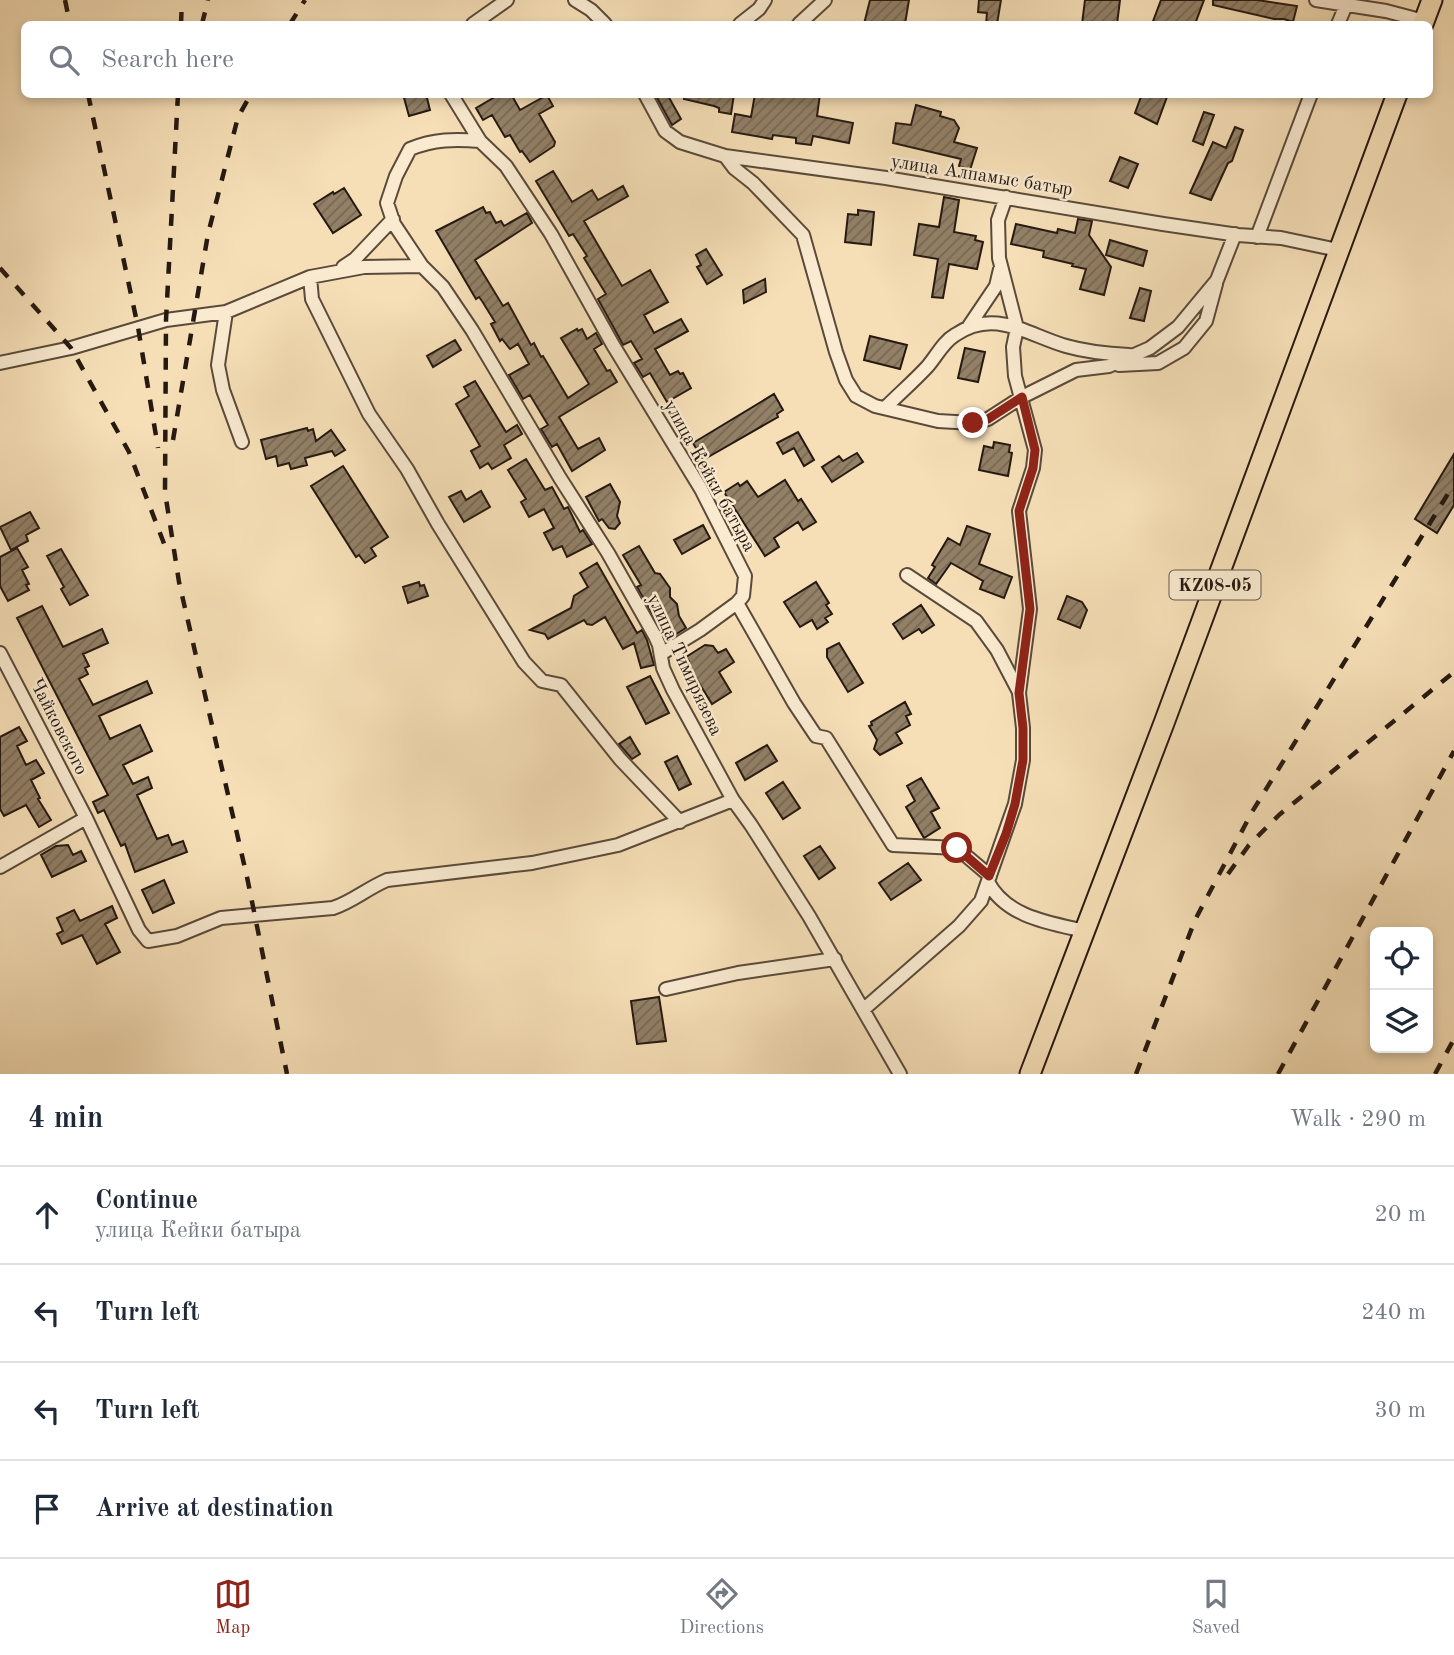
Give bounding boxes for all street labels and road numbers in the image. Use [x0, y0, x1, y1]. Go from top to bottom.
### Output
street label: улица Алпамыс батыр [889, 153, 1074, 200]
street label: улица Кейки батыра [659, 397, 759, 556]
road number: KZ08-05 [1170, 570, 1260, 600]
street label: улица Тимирязева [643, 591, 725, 739]
street label: Чайковского [25, 676, 90, 778]

